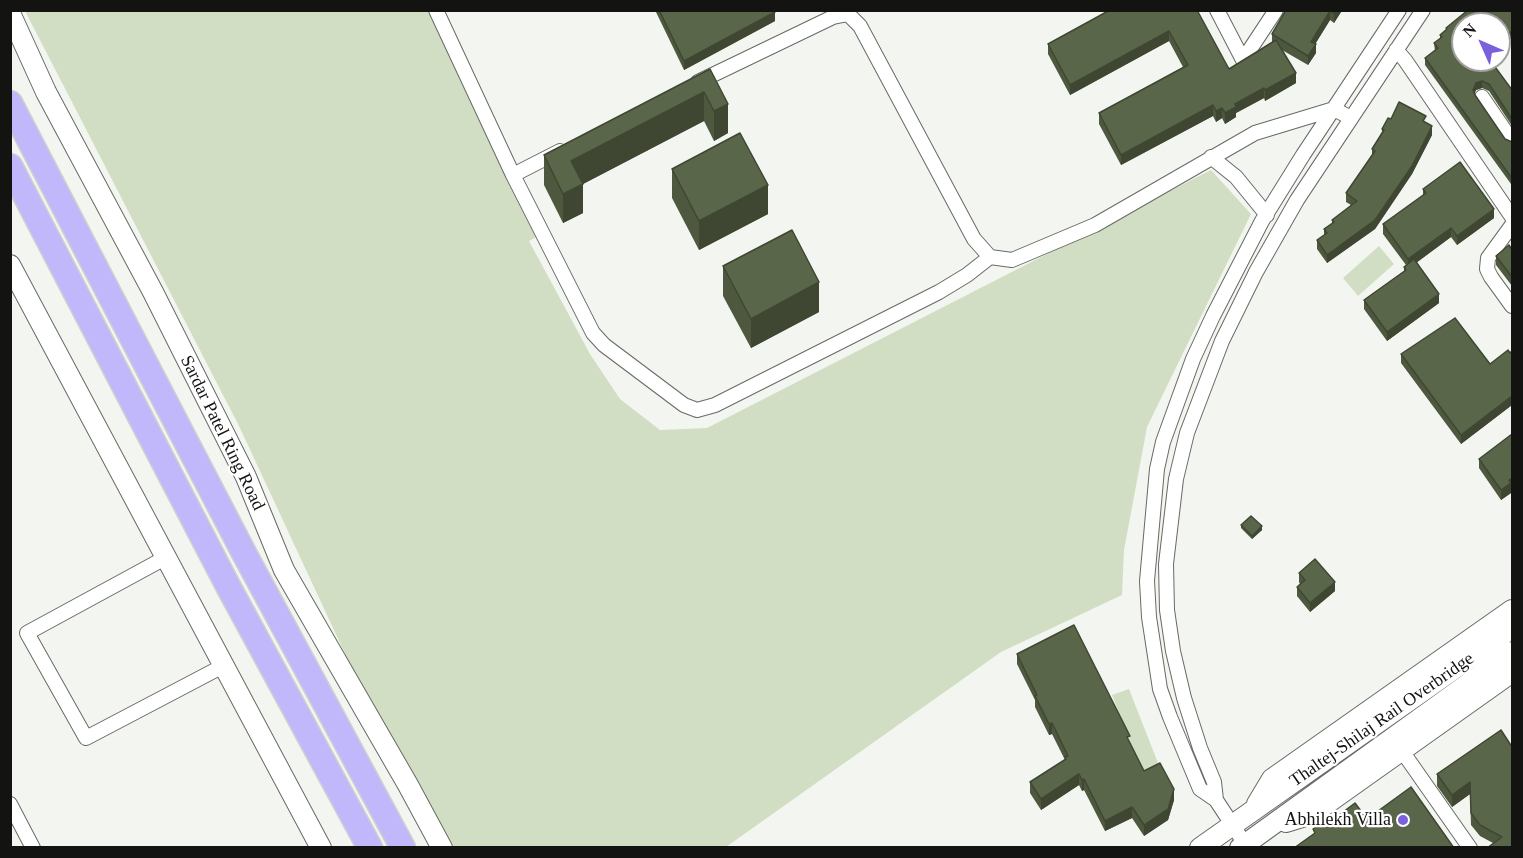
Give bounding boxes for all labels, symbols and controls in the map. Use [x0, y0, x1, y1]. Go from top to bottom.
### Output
north arrow [1451, 12, 1511, 72]
text: N [1459, 20, 1479, 40]
street label: Sardar Patel Ring Road [175, 352, 269, 514]
street label: Thaltej-Shilaj Rail Overbridge [1286, 648, 1478, 792]
place label: Abhilekh Villa [1285, 809, 1391, 831]
marker: Abhilekh Villa [1396, 813, 1410, 827]

